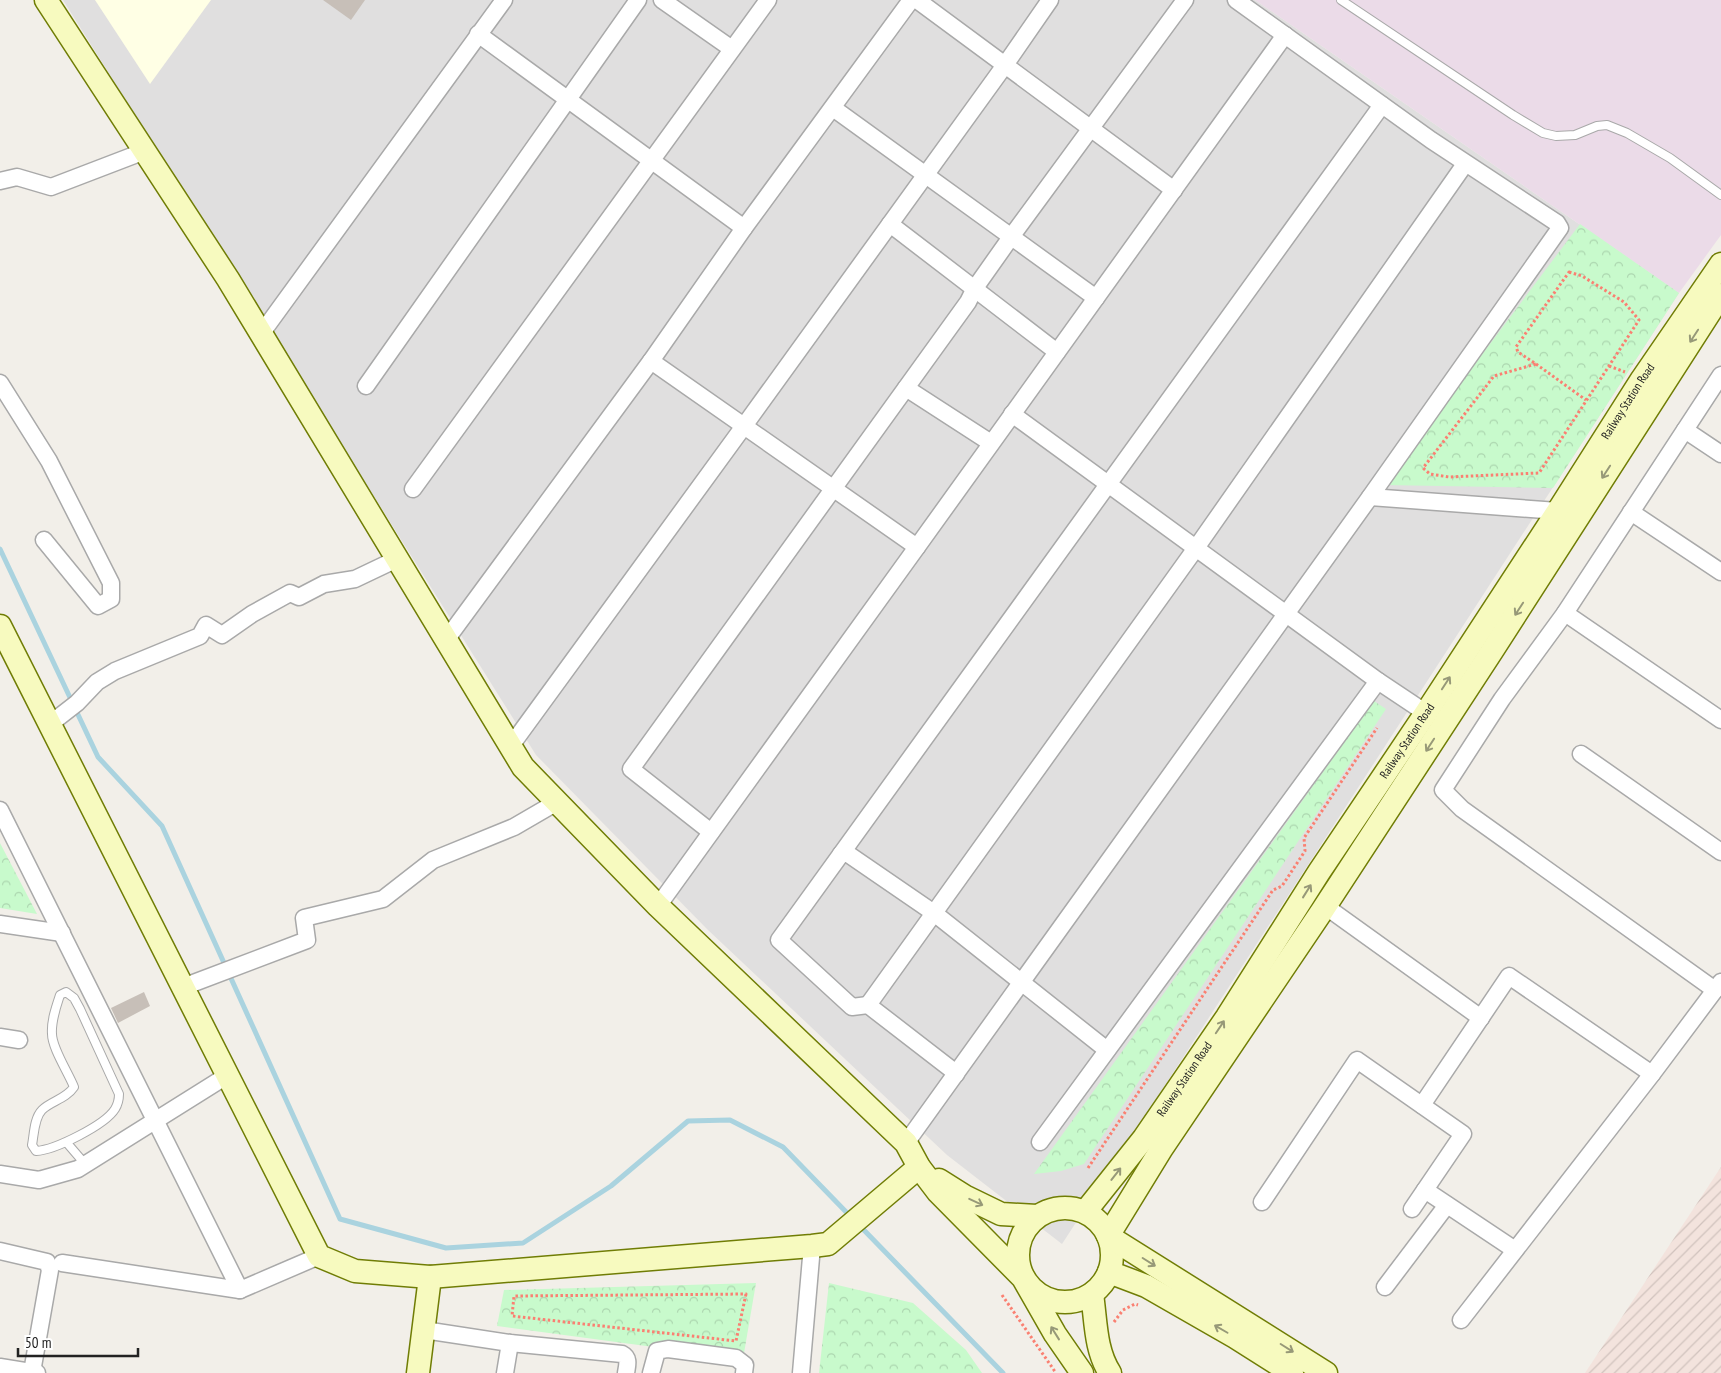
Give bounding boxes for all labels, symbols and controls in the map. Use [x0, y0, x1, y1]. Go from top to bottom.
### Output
one-way arrow [1689, 328, 1699, 342]
street label: Railway Station Road [1598, 360, 1657, 442]
one-way arrow [1601, 465, 1611, 479]
one-way arrow [1514, 602, 1524, 616]
one-way arrow [1441, 676, 1451, 690]
street label: Railway Station Road [1376, 700, 1437, 781]
one-way arrow [1425, 738, 1435, 752]
one-way arrow [1302, 884, 1312, 898]
one-way arrow [1215, 1021, 1225, 1035]
street label: Railway Station Road [1153, 1039, 1215, 1119]
one-way arrow [1110, 1168, 1121, 1181]
one-way arrow [968, 1198, 983, 1207]
one-way arrow [1142, 1257, 1156, 1267]
one-way arrow [1213, 1324, 1228, 1334]
scale bar [18, 1326, 138, 1358]
one-way arrow [1049, 1326, 1059, 1340]
text: 50 m [25, 1333, 51, 1352]
one-way arrow [1280, 1343, 1294, 1354]

